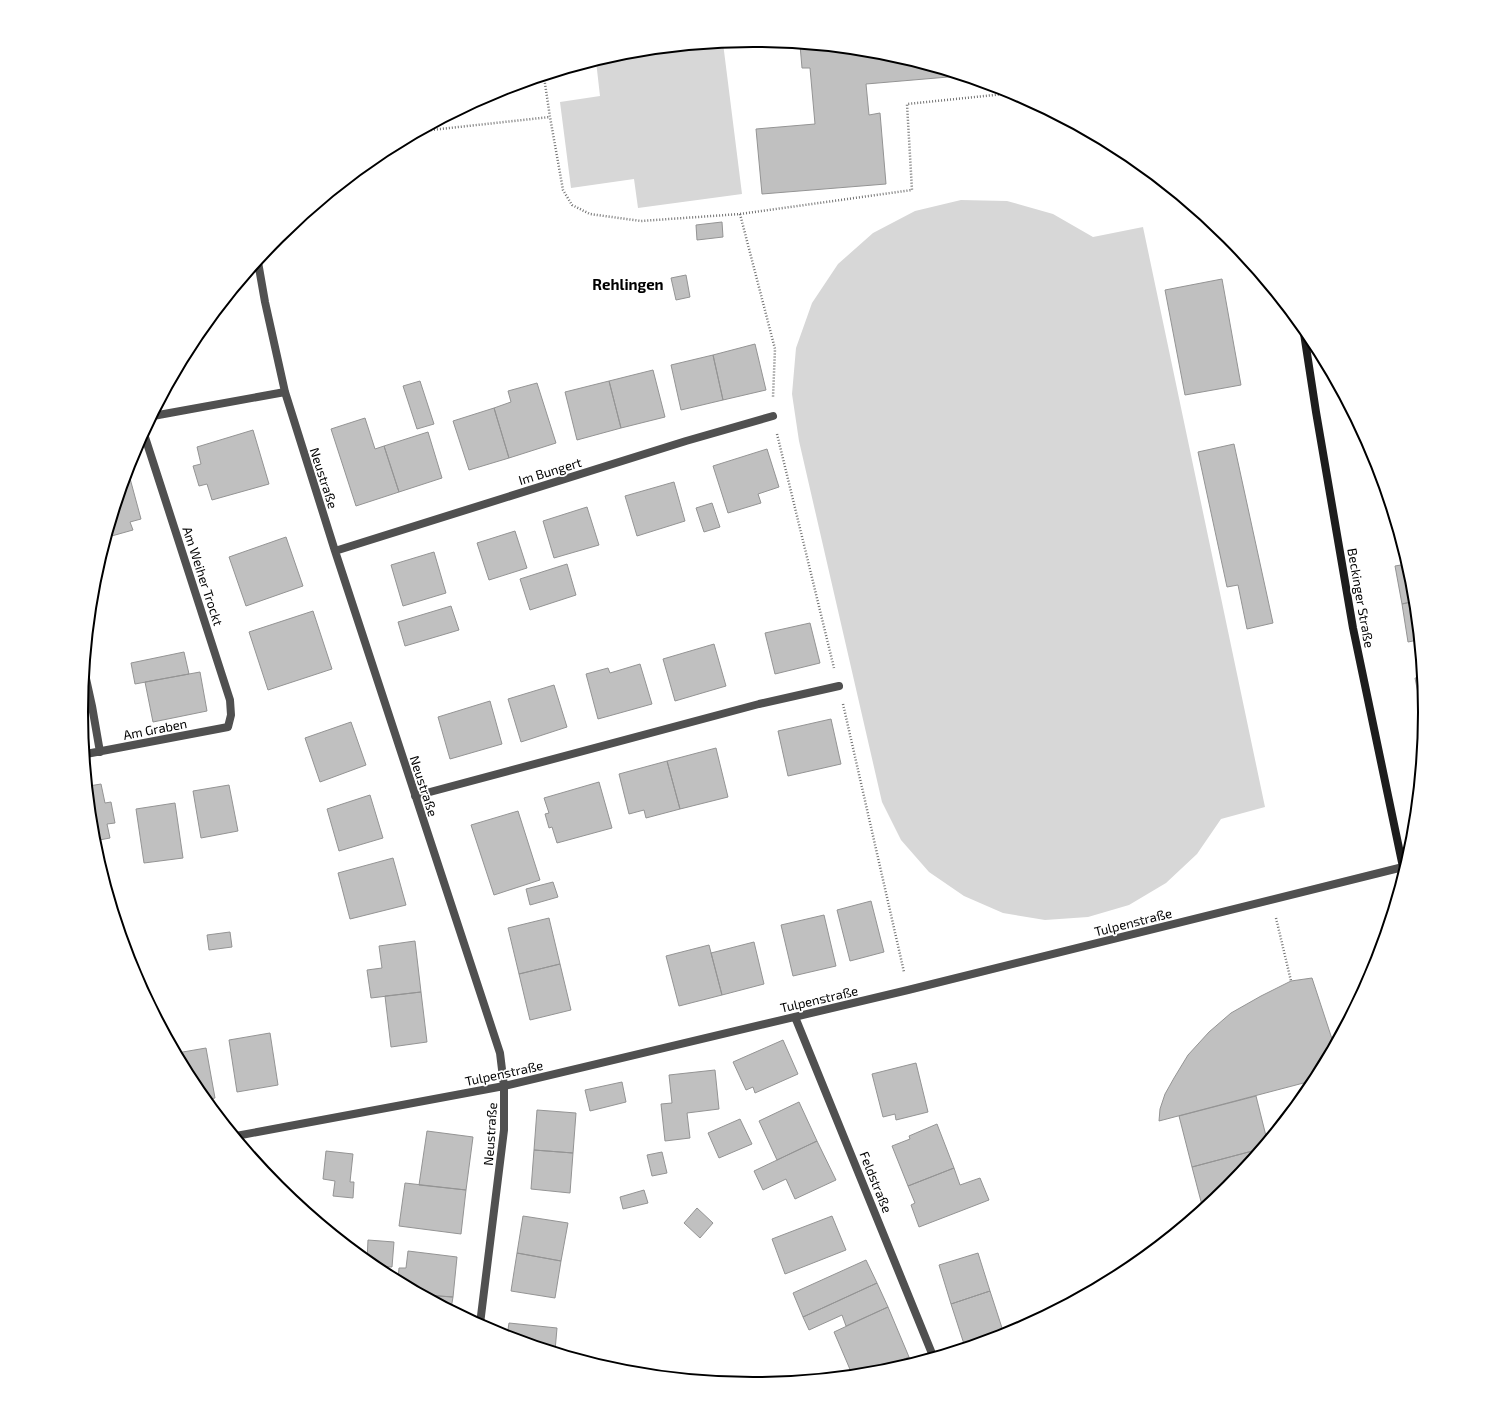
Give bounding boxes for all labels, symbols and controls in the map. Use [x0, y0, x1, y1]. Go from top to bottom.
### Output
district label: Rehlingen [592, 275, 664, 293]
street label: Neustraße [307, 445, 341, 511]
street label: Im Bungert [517, 454, 583, 488]
street label: Am Weiher Trockt [179, 524, 227, 628]
street label: Beckinger Straße [1344, 547, 1378, 649]
street label: Am Graben [122, 715, 188, 743]
street label: Neustraße [407, 753, 441, 819]
street label: Tulpenstraße [1093, 905, 1173, 939]
street label: Tulpenstraße [779, 982, 860, 1016]
street label: Tulpenstraße [464, 1057, 545, 1089]
street label: Neustraße [480, 1102, 500, 1166]
street label: Feldstraße [856, 1149, 896, 1215]

